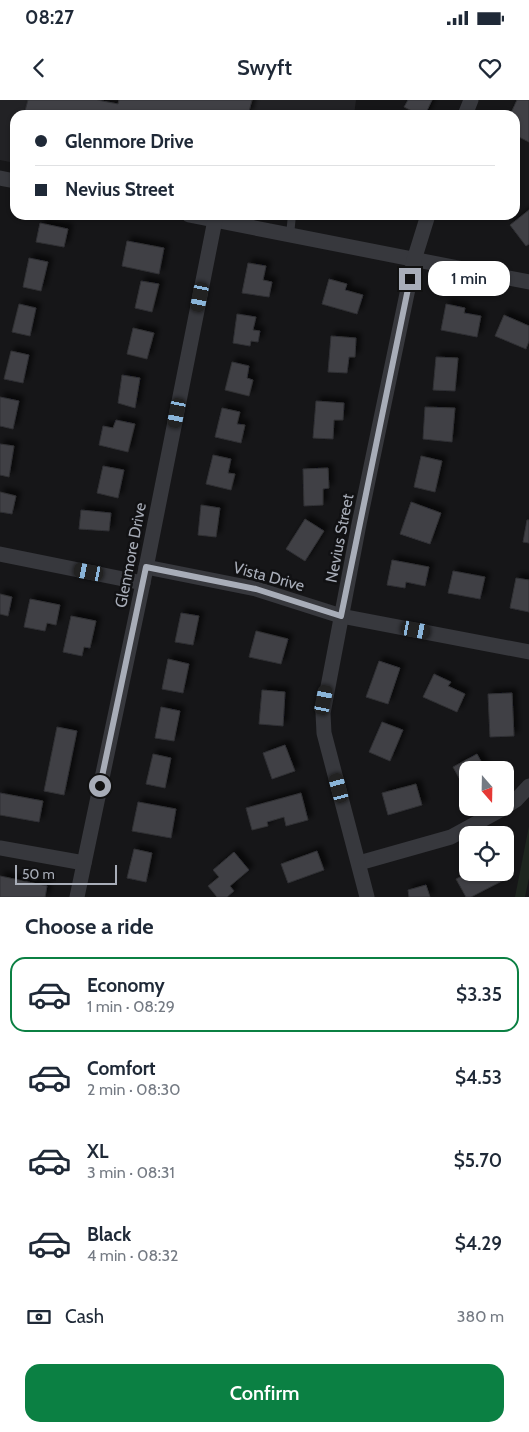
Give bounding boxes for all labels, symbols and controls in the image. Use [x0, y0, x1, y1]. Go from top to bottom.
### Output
text: 08:27 [25, 6, 74, 29]
icon: back [25, 54, 53, 82]
text: Swyft [237, 54, 292, 81]
icon: heart [476, 54, 504, 82]
text: Glenmore Drive [65, 130, 194, 153]
text: Nevius Street [65, 178, 174, 201]
callout: 1 min [428, 262, 510, 296]
route end [399, 268, 421, 290]
text: 1 min [451, 269, 487, 288]
car [189, 281, 210, 313]
car [166, 397, 187, 429]
street label: Nevius Street [322, 491, 358, 584]
street label: Glenmore Drive [111, 501, 150, 609]
street label: Vista Drive [231, 558, 307, 595]
car [72, 562, 105, 582]
car [399, 620, 432, 640]
car [313, 684, 334, 716]
north arrow [459, 761, 514, 816]
map controls [459, 761, 514, 881]
car [327, 772, 350, 804]
route start [89, 775, 111, 797]
button: locate [459, 826, 514, 881]
scale bar [15, 862, 118, 885]
text: 50 m [22, 865, 55, 883]
text: Choose a ride [25, 913, 154, 940]
icon: car [27, 972, 72, 1017]
text: Economy [87, 974, 165, 997]
text: $3.35 [456, 983, 502, 1006]
text: 1 min · 08:29 [87, 997, 175, 1016]
icon: car [27, 1055, 72, 1100]
text: Comfort [87, 1057, 156, 1080]
text: $4.53 [455, 1066, 502, 1089]
text: 2 min · 08:30 [87, 1080, 180, 1099]
icon: car [27, 1138, 72, 1183]
text: XL [87, 1140, 108, 1163]
text: $5.70 [454, 1149, 502, 1172]
text: 3 min · 08:31 [87, 1163, 175, 1182]
icon: car [27, 1221, 72, 1266]
text: Black [87, 1223, 131, 1246]
text: $4.29 [455, 1232, 502, 1255]
text: 4 min · 08:32 [87, 1246, 178, 1265]
icon: cash [25, 1303, 53, 1331]
text: Cash [65, 1305, 104, 1328]
text: 380 m [457, 1307, 504, 1326]
button: Confirm [25, 1364, 504, 1422]

